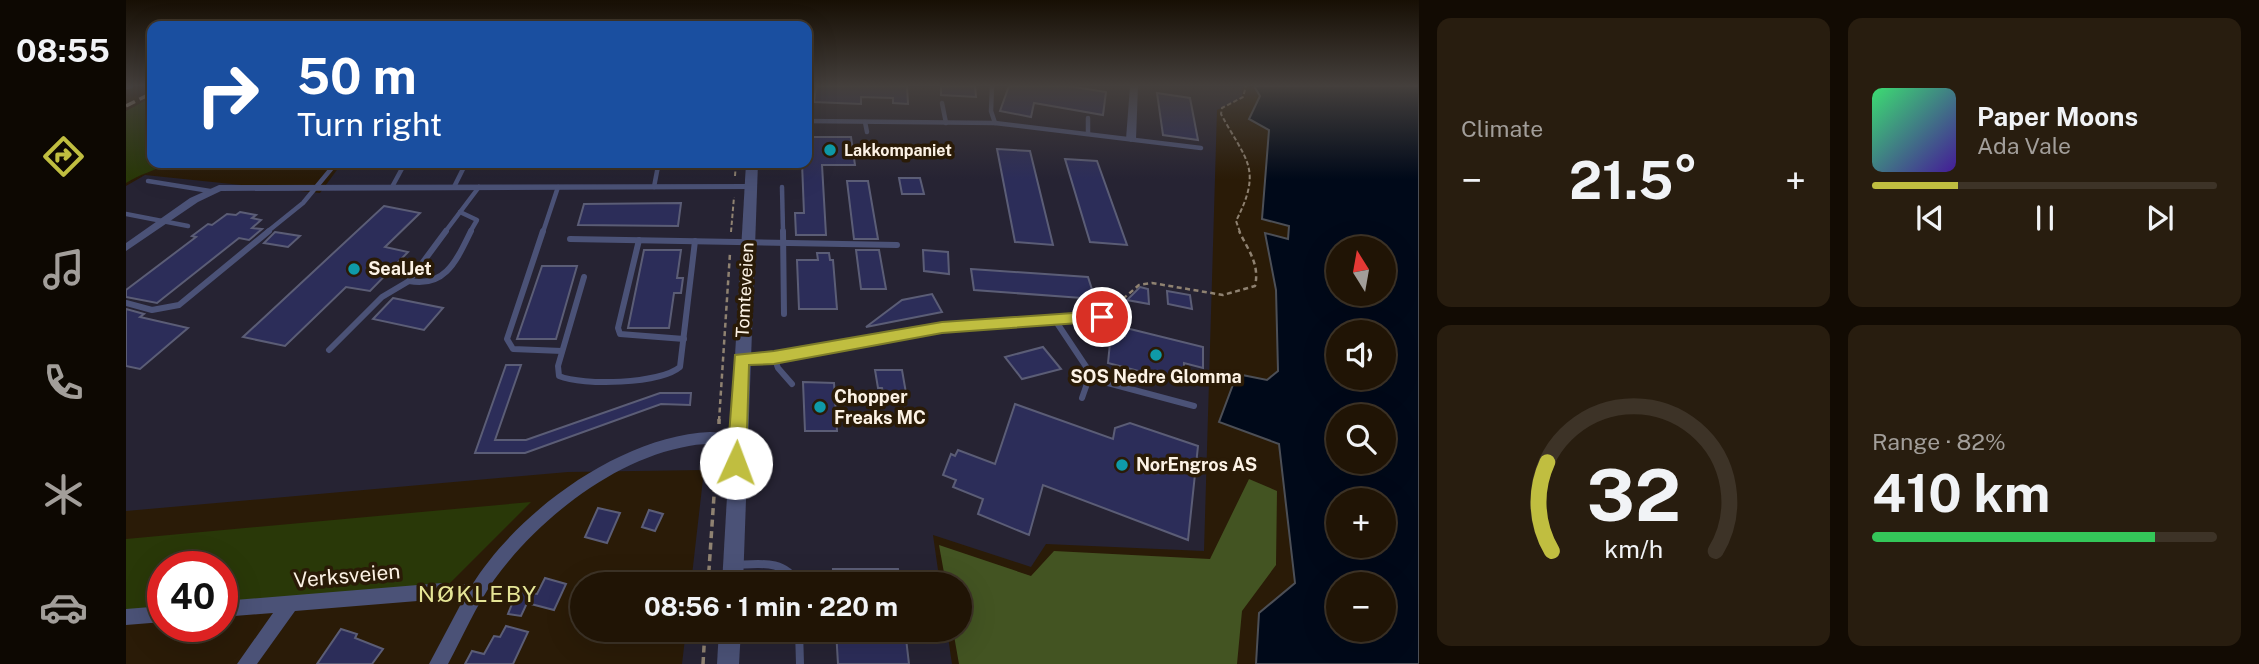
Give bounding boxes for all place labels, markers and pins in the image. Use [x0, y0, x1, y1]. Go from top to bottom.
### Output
place label: Lakkompaniet [844, 141, 952, 160]
marker: Lakkompaniet [822, 142, 838, 158]
place label: SealJet [368, 258, 432, 279]
marker: SealJet [346, 261, 362, 277]
pin [1072, 287, 1132, 347]
marker: SOS Nedre Glomma [1148, 347, 1164, 363]
place label: SOS Nedre Glomma [1070, 366, 1242, 387]
place label: Chopper Freaks MC [834, 386, 926, 428]
marker: Chopper Freaks MC [812, 399, 828, 415]
place label: NorEngros AS [1136, 454, 1257, 475]
marker: NorEngros AS [1114, 457, 1130, 473]

